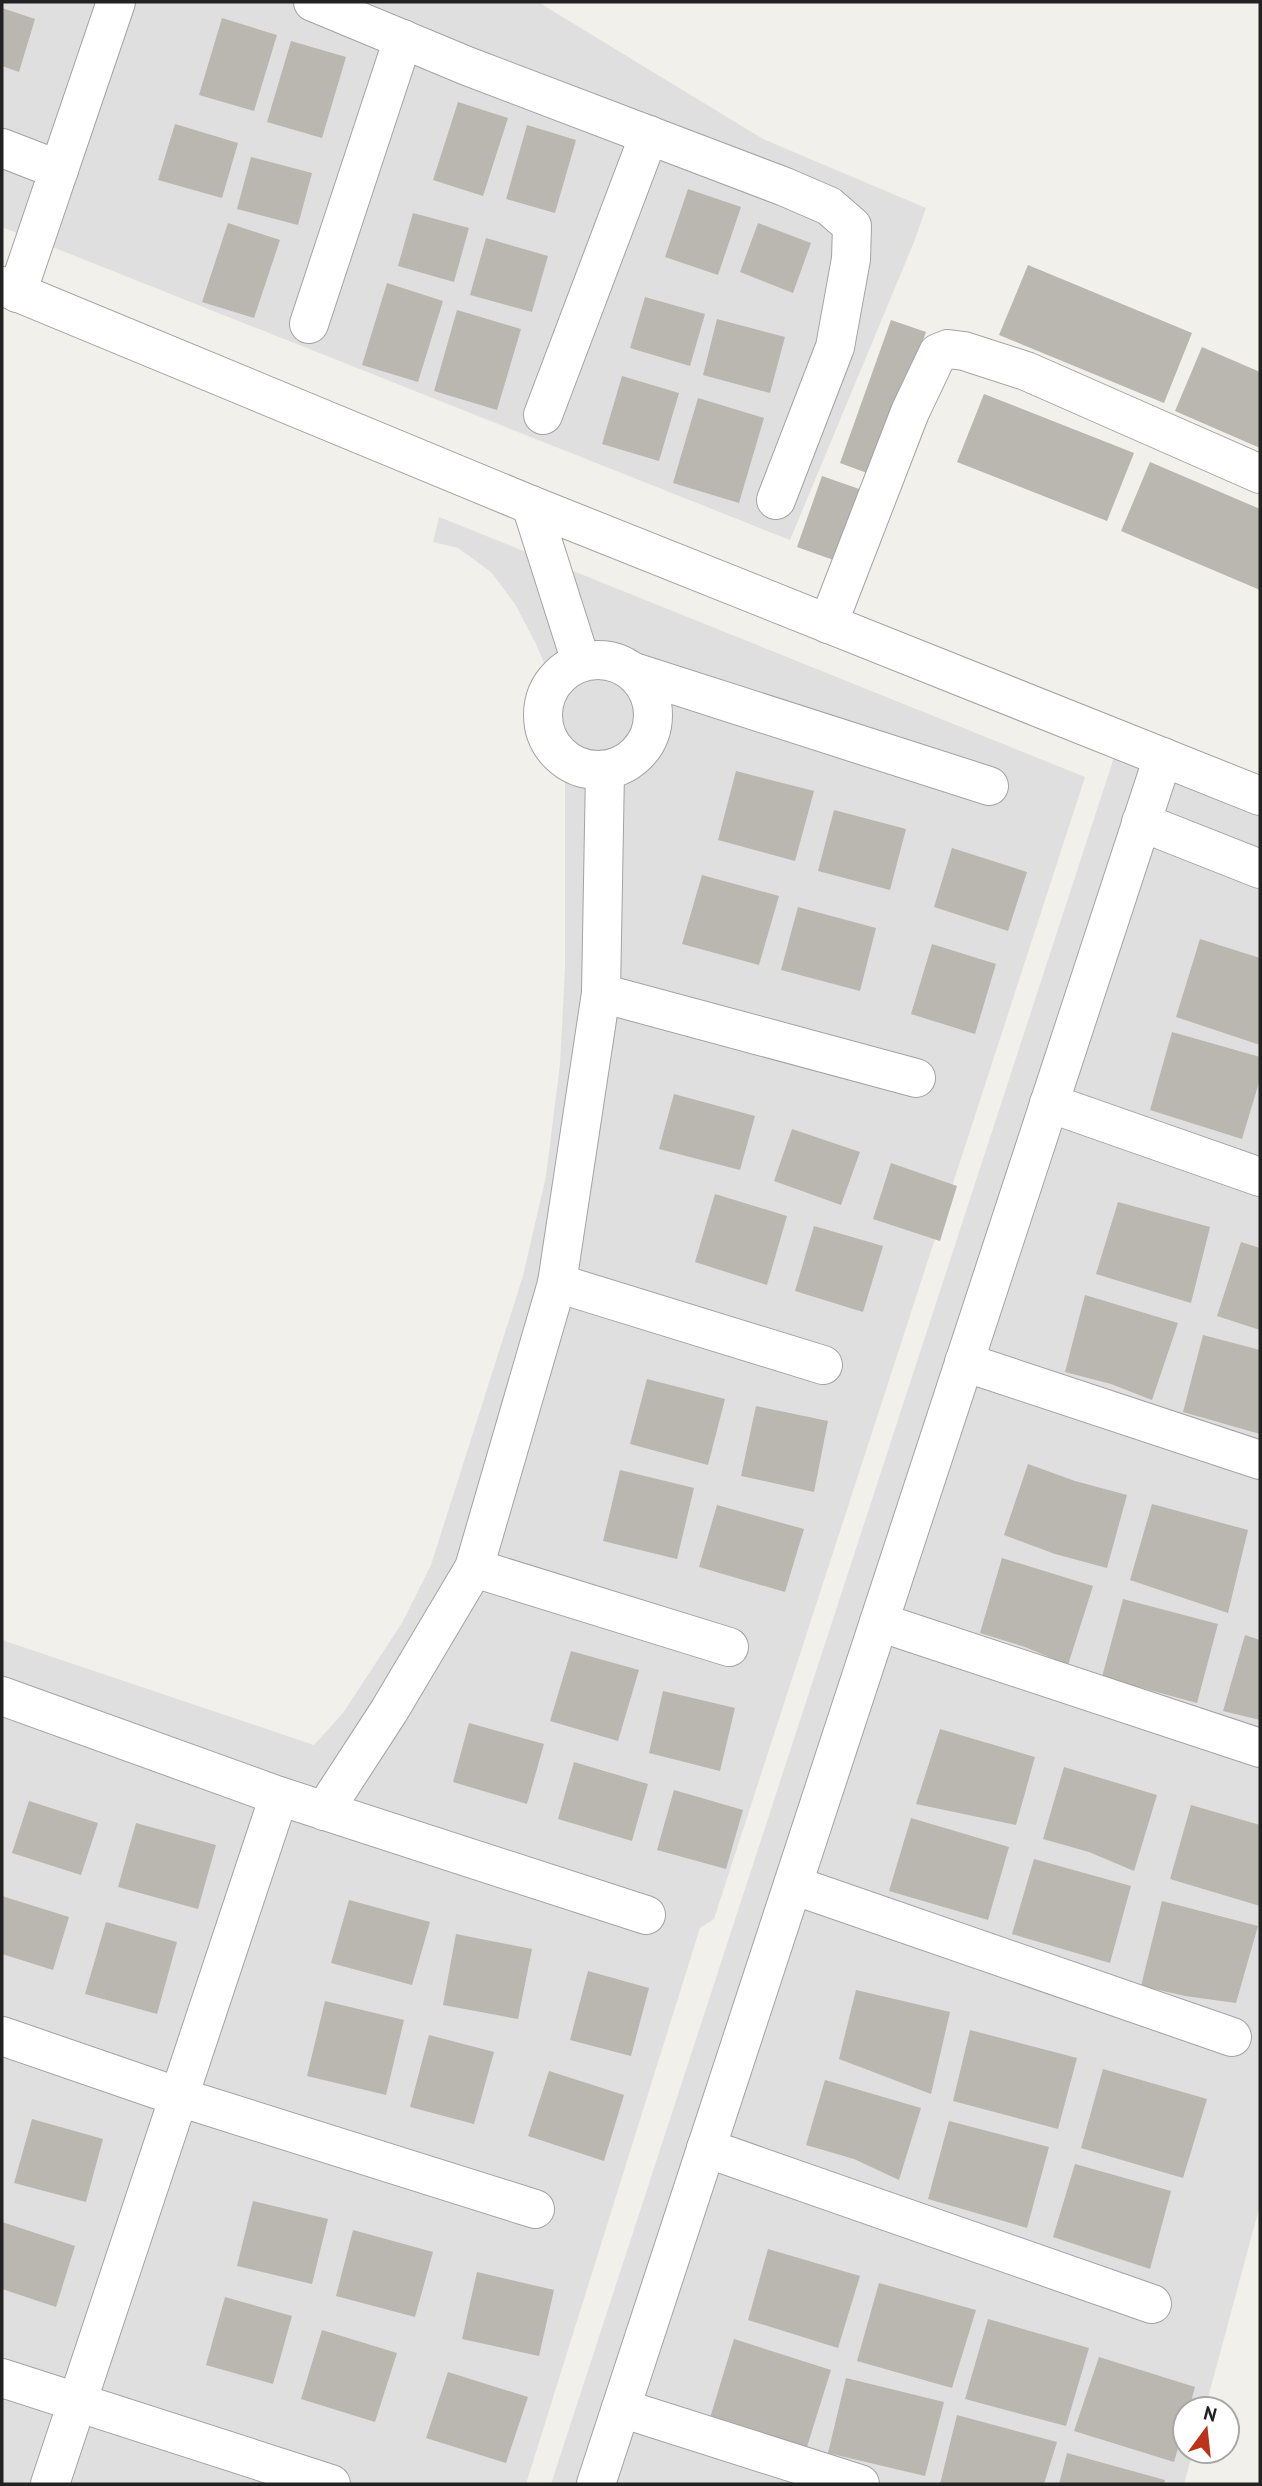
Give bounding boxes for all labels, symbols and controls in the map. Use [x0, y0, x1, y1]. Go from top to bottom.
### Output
north arrow [1171, 2395, 1241, 2465]
text: N [1201, 2400, 1220, 2427]

